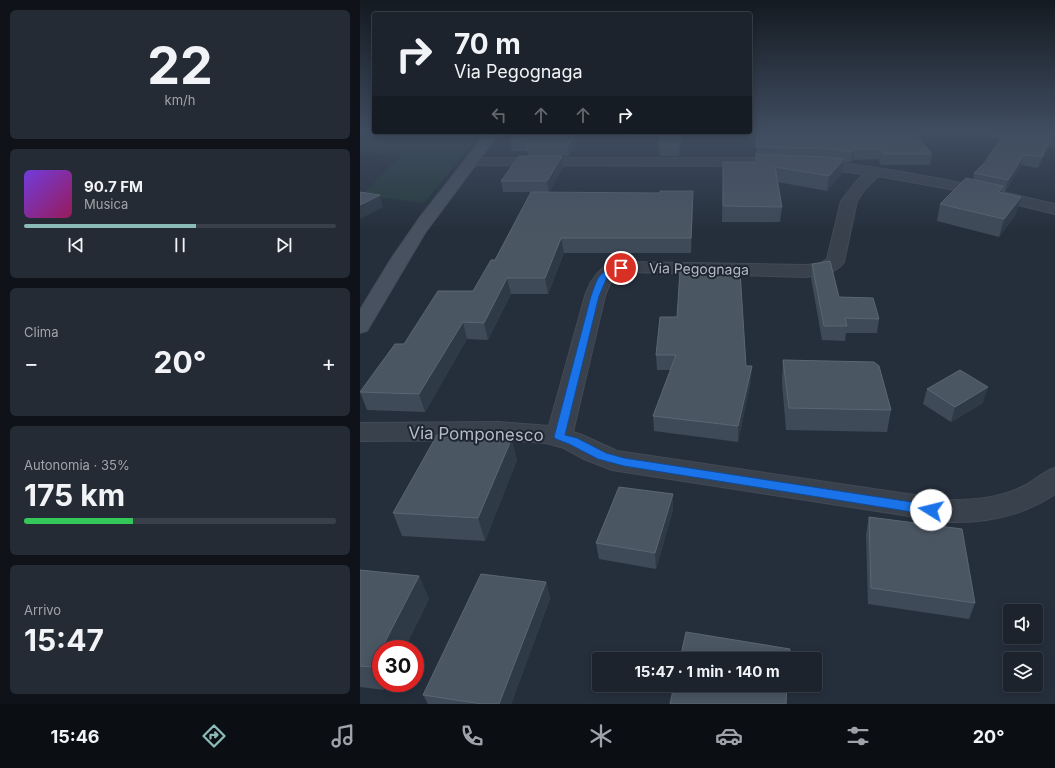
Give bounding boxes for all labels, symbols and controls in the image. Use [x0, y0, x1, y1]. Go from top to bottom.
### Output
text: 70 m [454, 27, 521, 61]
icon: right [388, 28, 440, 80]
text: 22 [147, 34, 213, 97]
text: Via Pegognaga [454, 61, 583, 82]
text: km/h [165, 92, 195, 108]
icon: left [488, 104, 510, 126]
icon: ahead [530, 104, 552, 126]
icon: ahead [572, 104, 594, 126]
icon: right [614, 104, 636, 126]
text: 90.7 FM [84, 177, 143, 196]
text: Musica [84, 196, 128, 212]
icon: previous [65, 234, 87, 256]
icon: pause [169, 234, 191, 256]
icon: next [273, 234, 295, 256]
pin [604, 251, 638, 285]
icon: arrive [610, 257, 632, 279]
street label: Via Pegognaga [649, 259, 749, 278]
text: Clima [24, 324, 58, 340]
text: 20° [154, 344, 206, 380]
text: − [24, 350, 39, 376]
text: + [321, 350, 336, 376]
street label: Via Pomponesco [408, 423, 544, 445]
text: Autonomia · 35% [24, 457, 130, 473]
text: 175 km [24, 477, 125, 513]
position arrow [910, 489, 952, 531]
text: Arrivo [24, 602, 61, 618]
map controls [1003, 604, 1043, 692]
button: sound [1003, 604, 1043, 644]
text: 15:47 [24, 622, 104, 658]
speed limit sign: 30 [372, 640, 424, 692]
button: layers [1003, 652, 1043, 692]
text: 15:47 · 1 min · 140 m [634, 662, 780, 681]
icon: directions [200, 722, 228, 750]
icon: music [329, 722, 357, 750]
icon: phone [458, 722, 486, 750]
icon: climate [587, 722, 615, 750]
icon: car [715, 722, 743, 750]
icon: filters [844, 722, 872, 750]
text: 15:46 [50, 726, 100, 747]
text: 20° [973, 726, 1005, 747]

